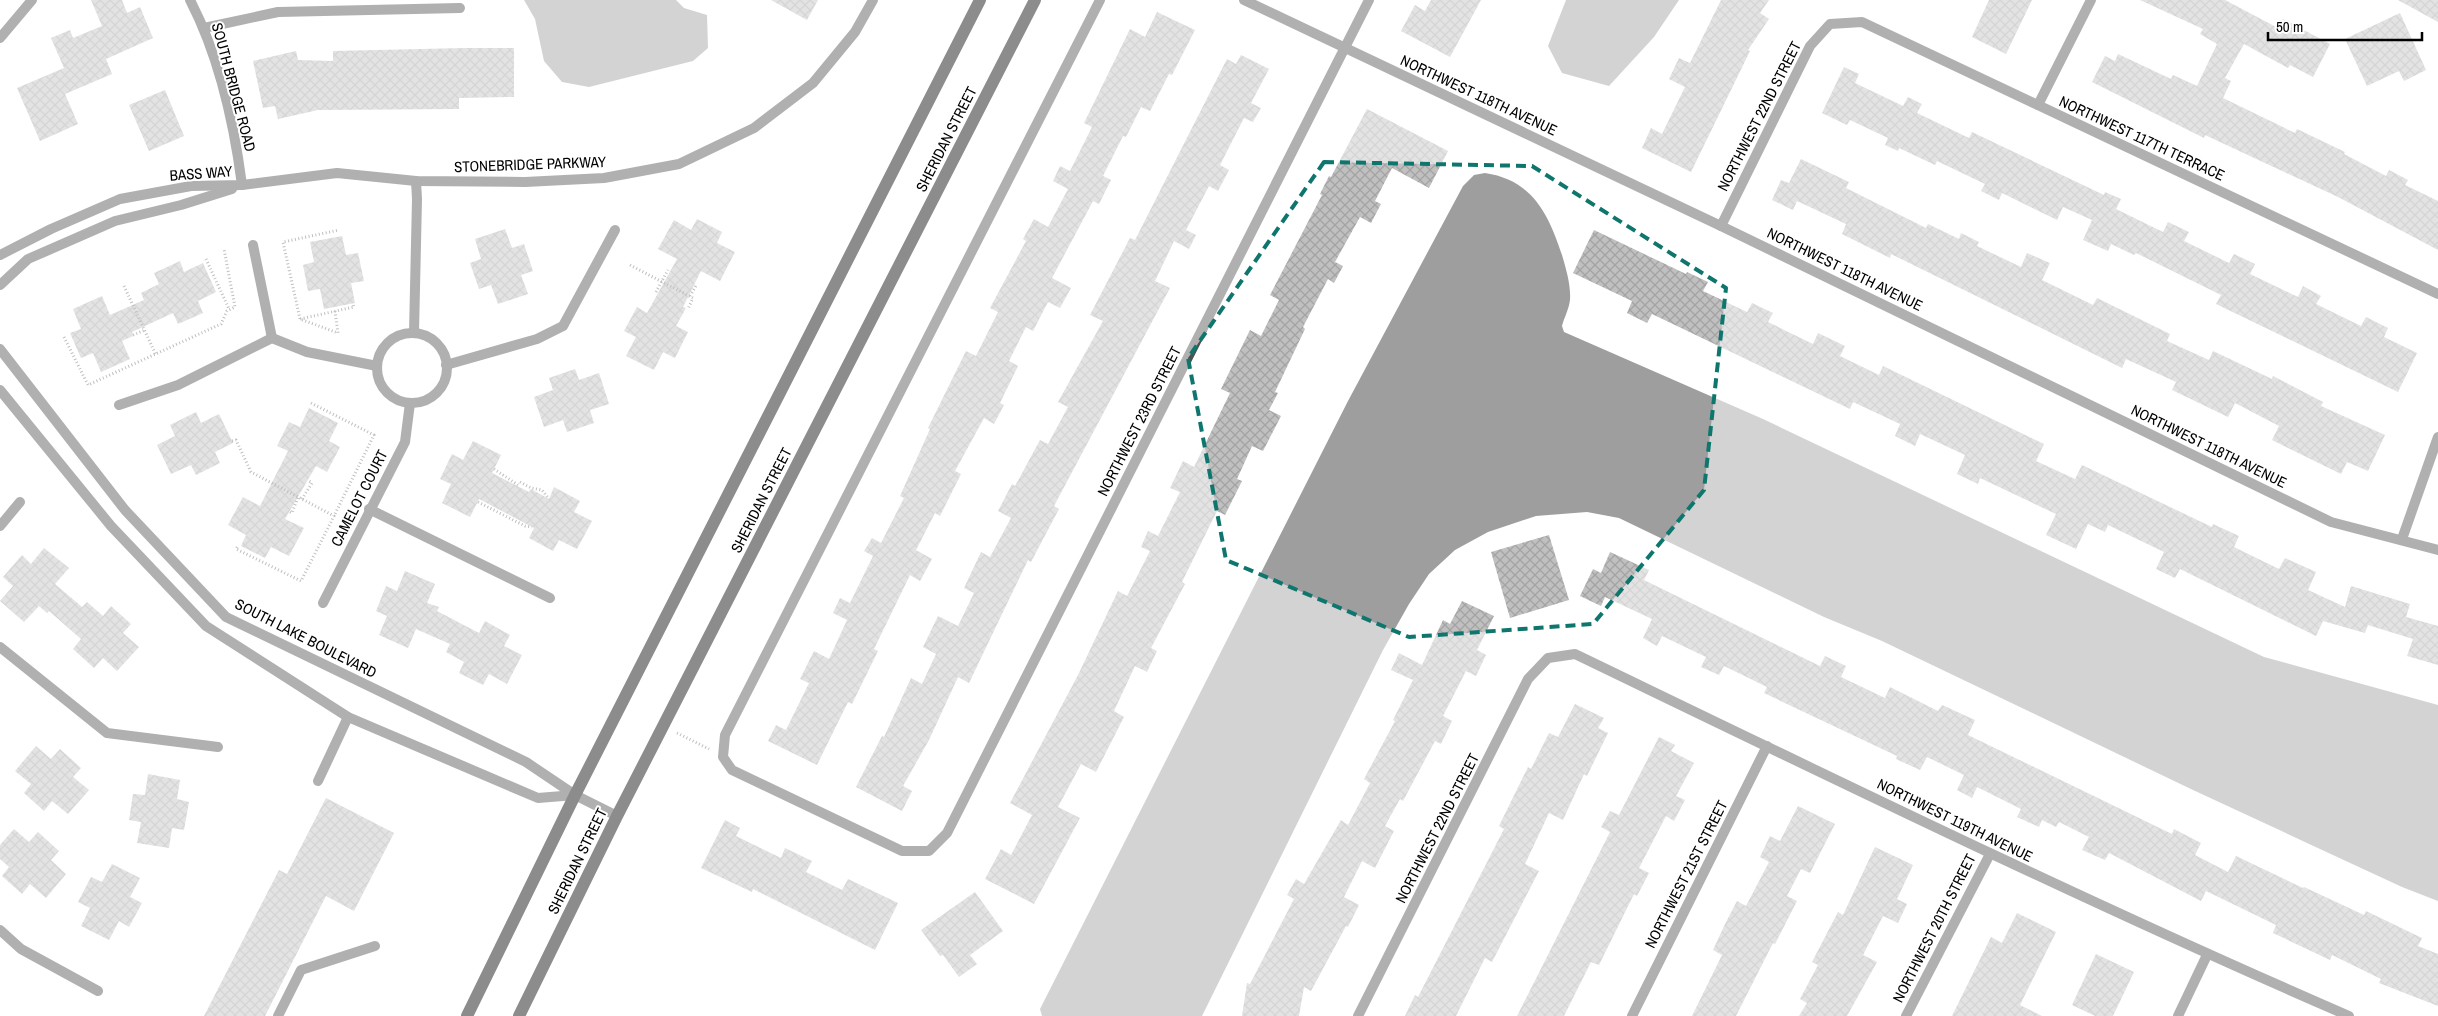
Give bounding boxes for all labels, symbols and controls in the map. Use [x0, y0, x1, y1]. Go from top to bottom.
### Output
scale bar [2268, 10, 2422, 42]
text: 50 m [2276, 16, 2303, 37]
street label: SOUTH BRIDGE ROAD [207, 20, 261, 154]
street label: NORTHWEST 22ND STREET [1712, 37, 1806, 195]
street label: NORTHWEST 118TH AVENUE [1397, 49, 1561, 141]
street label: SHERIDAN STREET [910, 82, 982, 195]
street label: NORTHWEST 117TH TERRACE [2056, 90, 2228, 186]
street label: STONEBRIDGE PARKWAY [454, 151, 607, 177]
street label: BASS WAY [169, 160, 234, 186]
street label: NORTHWEST 118TH AVENUE [1764, 222, 1926, 316]
street label: NORTHWEST 23RD STREET [1092, 342, 1186, 500]
street label: NORTHWEST 118TH AVENUE [2128, 399, 2290, 493]
street label: SHERIDAN STREET [725, 443, 797, 556]
street label: CAMELOT COURT [326, 445, 393, 550]
street label: SOUTH LAKE BOULEVARD [232, 593, 381, 683]
street label: NORTHWEST 22ND STREET [1390, 749, 1484, 907]
street label: NORTHWEST 119TH AVENUE [1874, 773, 2036, 867]
street label: NORTHWEST 21ST STREET [1640, 796, 1733, 952]
street label: SHERIDAN STREET [542, 804, 612, 918]
street label: NORTHWEST 20TH STREET [1887, 850, 1981, 1006]

